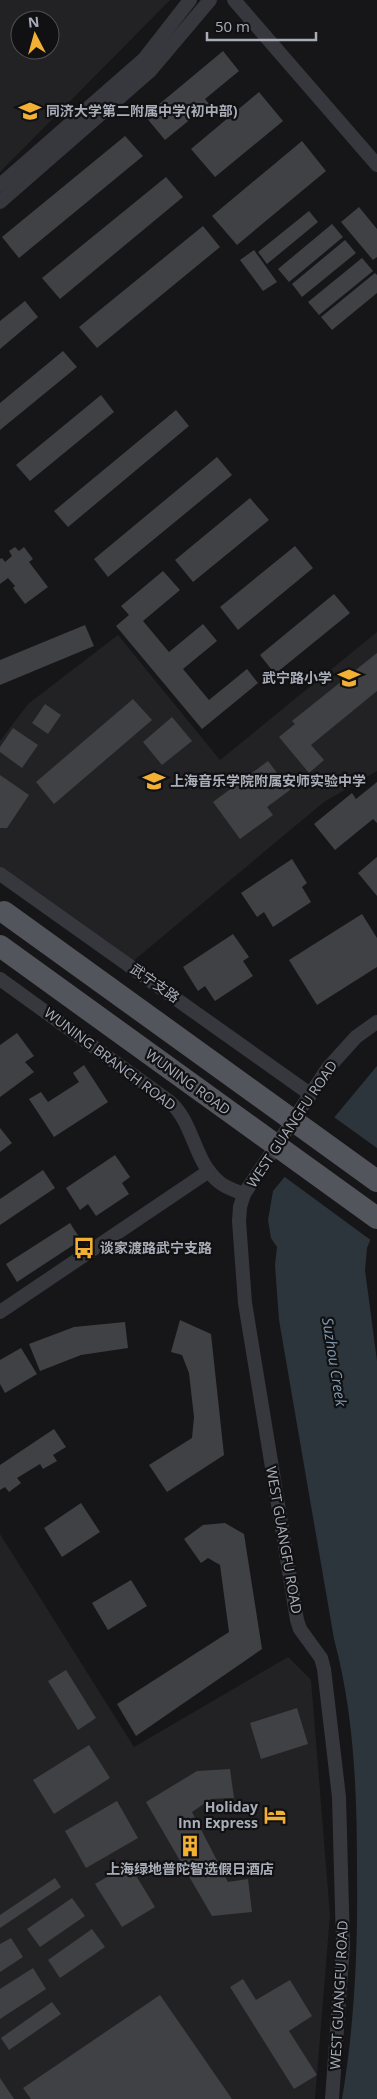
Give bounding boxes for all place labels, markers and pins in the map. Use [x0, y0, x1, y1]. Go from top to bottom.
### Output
school or university icon: 同济大学第二附属中学(初中部) [17, 98, 43, 124]
place label: 同济大学第二附属中学(初中部) [46, 101, 238, 120]
school or university icon: 武宁路小学 [336, 665, 362, 691]
place label: 武宁路小学 [262, 668, 332, 687]
school or university icon: 上海音乐学院附属安师实验中学 [141, 768, 167, 794]
place label: 上海音乐学院附属安师实验中学 [170, 771, 366, 790]
bus stop icon: 谈家渡路武宁支路 [71, 1235, 97, 1261]
place label: 谈家渡路武宁支路 [100, 1238, 212, 1257]
place label: Holiday Inn Express [178, 1797, 258, 1832]
hotel icon: Holiday Inn Express [262, 1802, 288, 1828]
building icon: 上海绿地普陀智选假日酒店 [177, 1833, 203, 1859]
place label: 上海绿地普陀智选假日酒店 [106, 1859, 274, 1878]

